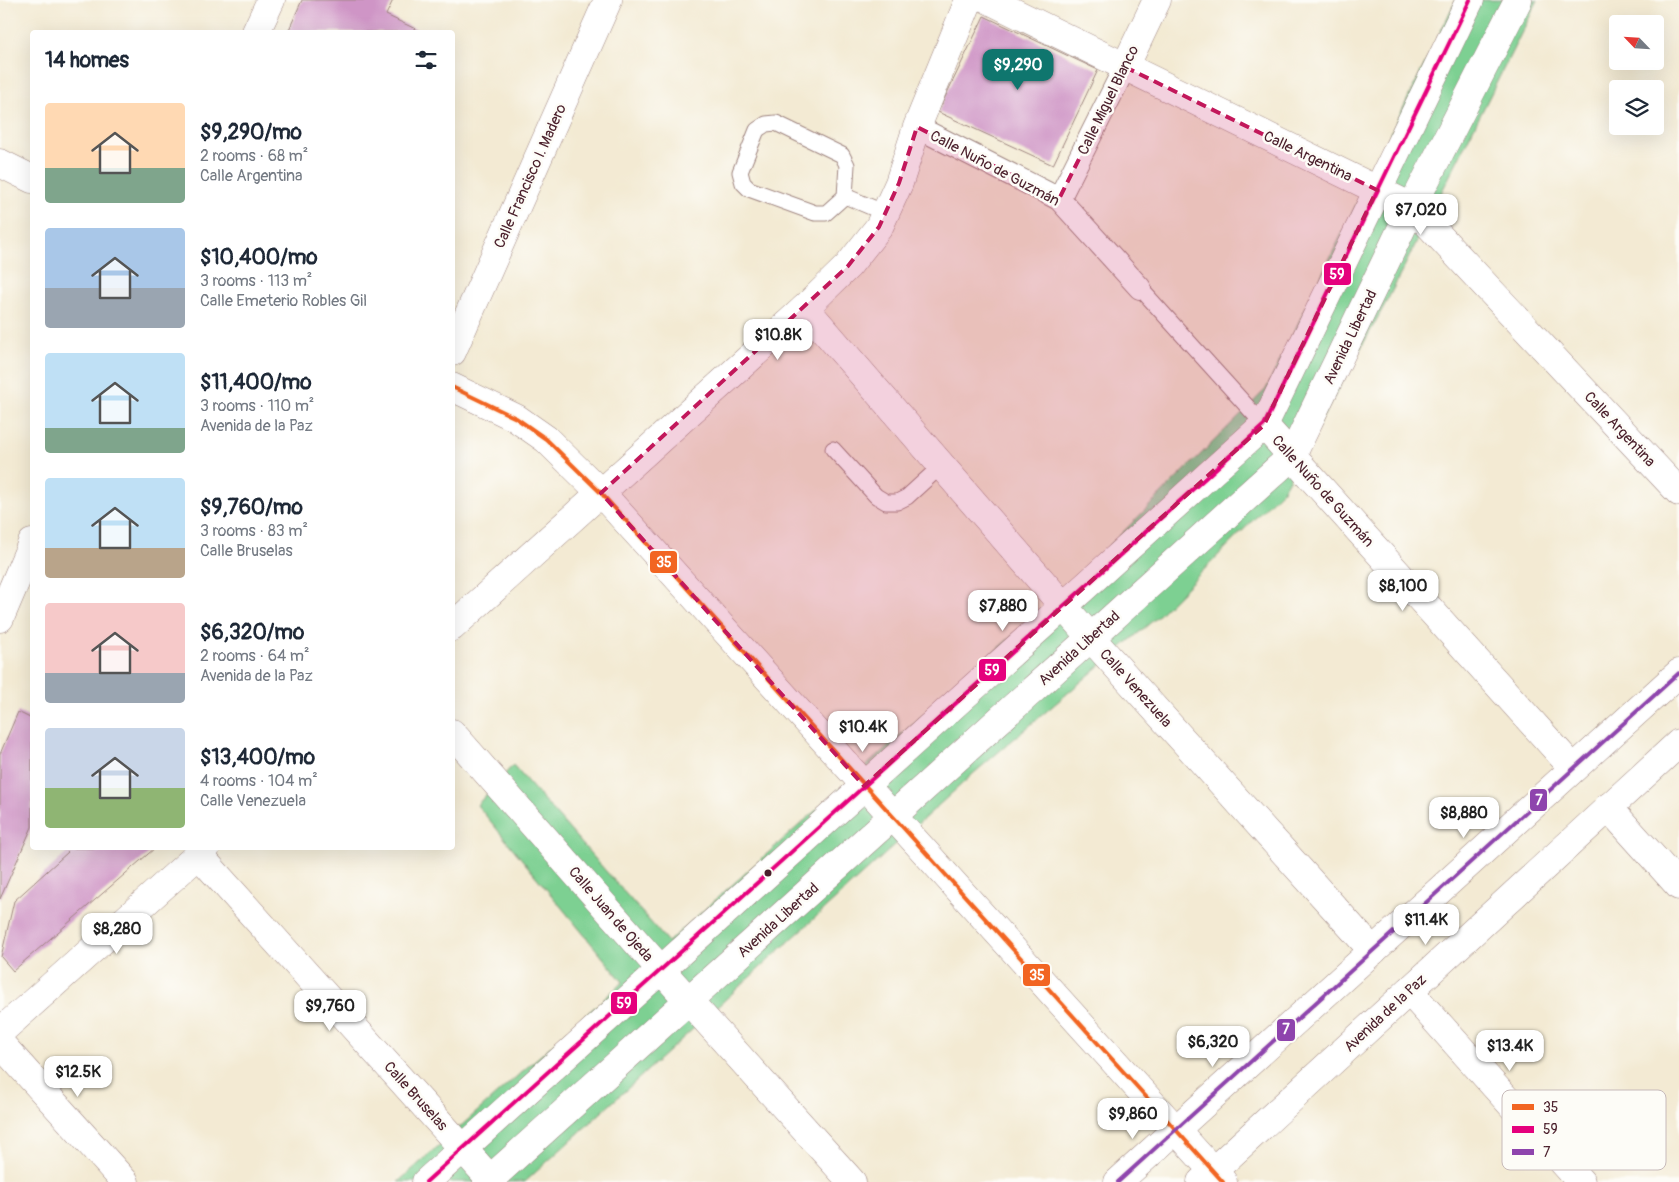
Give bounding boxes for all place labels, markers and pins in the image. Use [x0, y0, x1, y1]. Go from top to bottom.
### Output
pin: $9,290 [977, 48, 1059, 91]
pin: $7,020 [1380, 194, 1462, 236]
pin: $10.8K [737, 318, 819, 361]
pin: $8,100 [1362, 570, 1444, 612]
pin: $7,880 [962, 590, 1044, 632]
pin: $10.4K [822, 710, 904, 753]
pin: $8,880 [1423, 796, 1505, 839]
unlabelled marker [763, 868, 773, 878]
pin: $11.4K [1385, 904, 1467, 946]
pin: $8,280 [76, 912, 158, 955]
pin: $9,760 [289, 990, 371, 1032]
pin: $6,320 [1172, 1026, 1254, 1068]
pin: $13.4K [1469, 1030, 1551, 1072]
pin: $12.5K [37, 1056, 119, 1098]
pin: $9,860 [1092, 1098, 1174, 1140]

